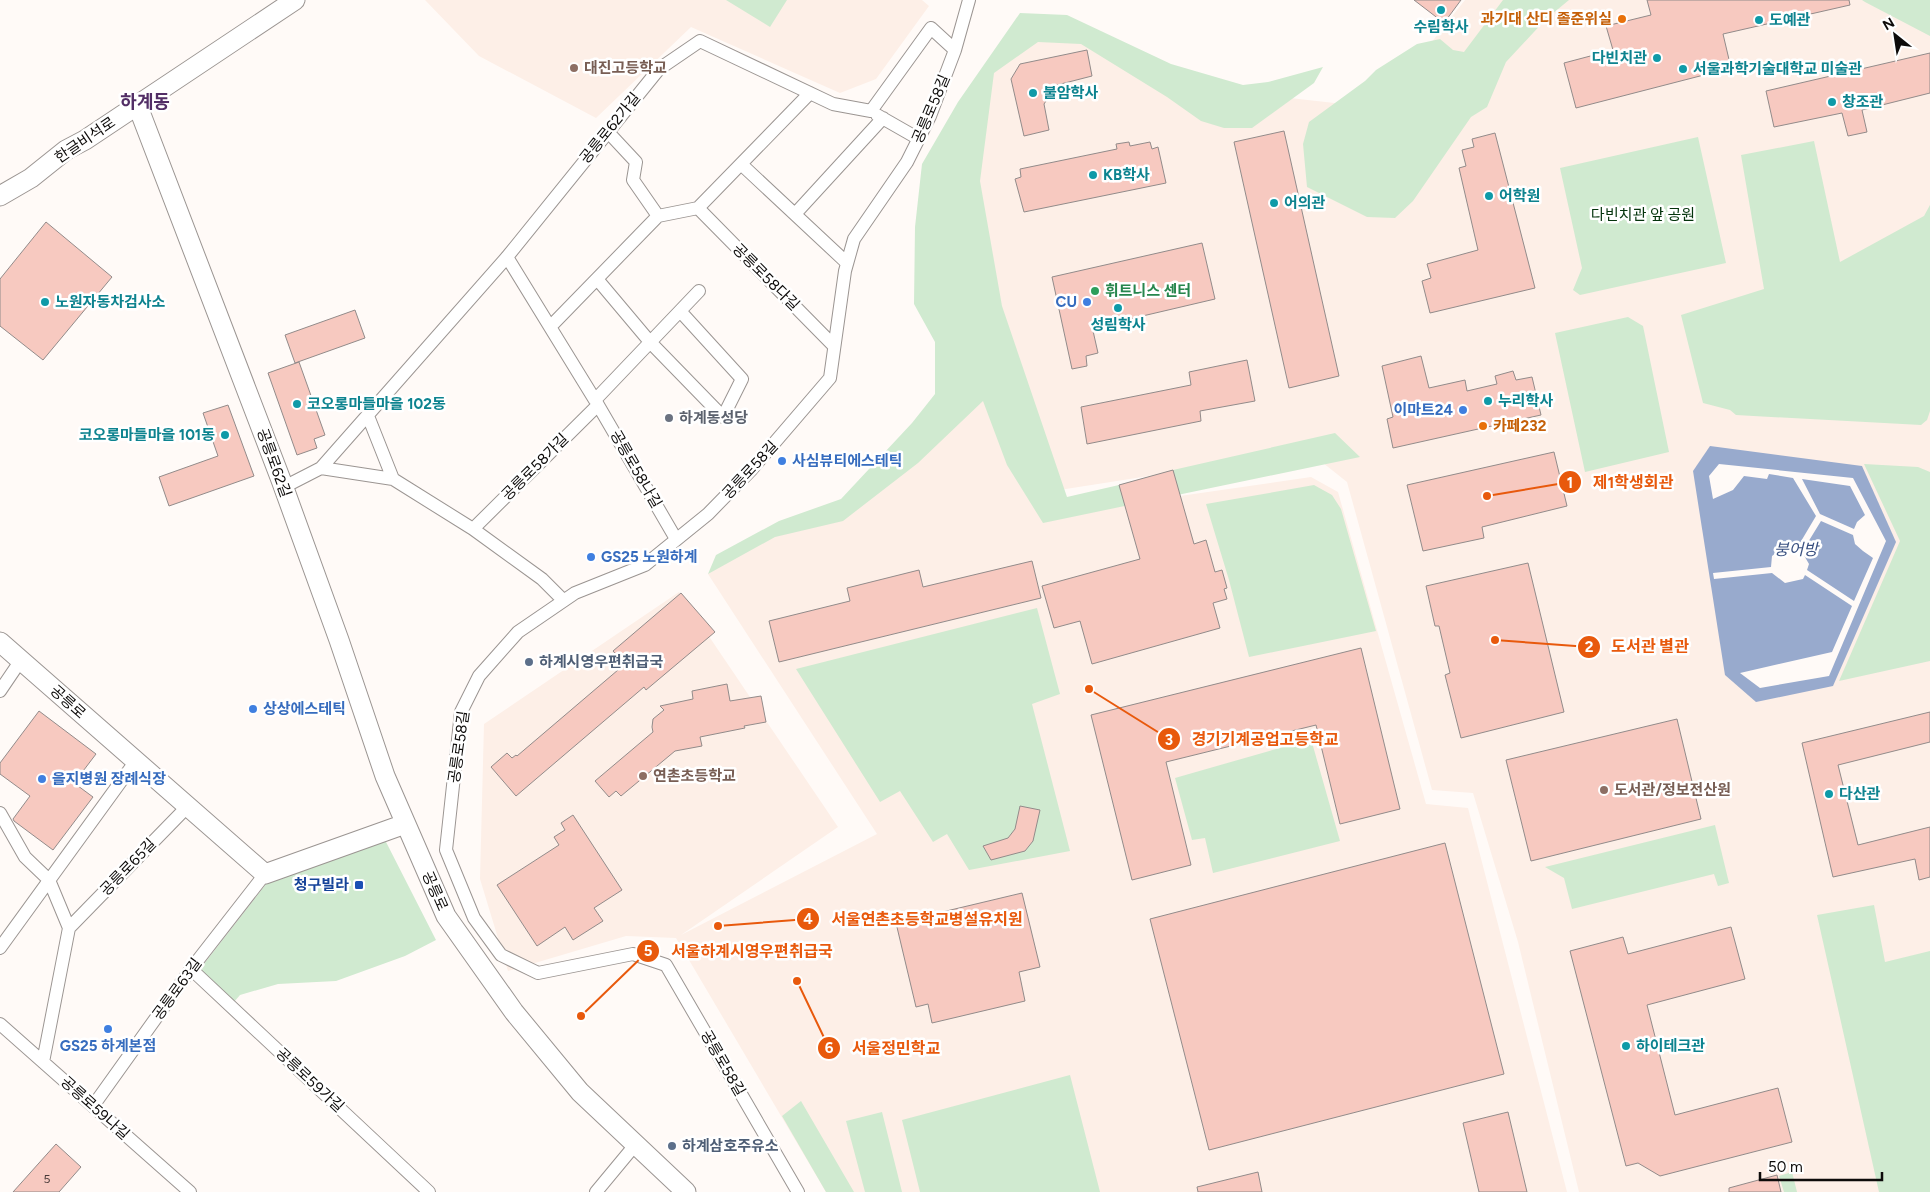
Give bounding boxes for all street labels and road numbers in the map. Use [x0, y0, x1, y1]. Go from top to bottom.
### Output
street label: 공릉로58길 [908, 72, 954, 146]
street label: 공릉로62가길 [576, 89, 644, 167]
street label: 한글비석로 [51, 113, 119, 167]
street label: 공릉로58다길 [729, 240, 803, 314]
street label: 공릉로62길 [253, 426, 295, 500]
street label: 공릉로58나길 [606, 427, 666, 511]
street label: 공릉로58가길 [498, 430, 572, 504]
street label: 공릉로58길 [719, 437, 781, 503]
street label: 공릉로 [47, 681, 89, 723]
street label: 공릉로58길 [445, 710, 473, 784]
street label: 공릉로65길 [96, 835, 160, 899]
street label: 공릉로 [418, 868, 452, 914]
street label: 공릉로63길 [149, 955, 205, 1023]
street label: 공릉로58길 [697, 1027, 749, 1099]
street label: 공릉로59가길 [272, 1044, 348, 1116]
street label: 공릉로59나길 [57, 1072, 133, 1144]

